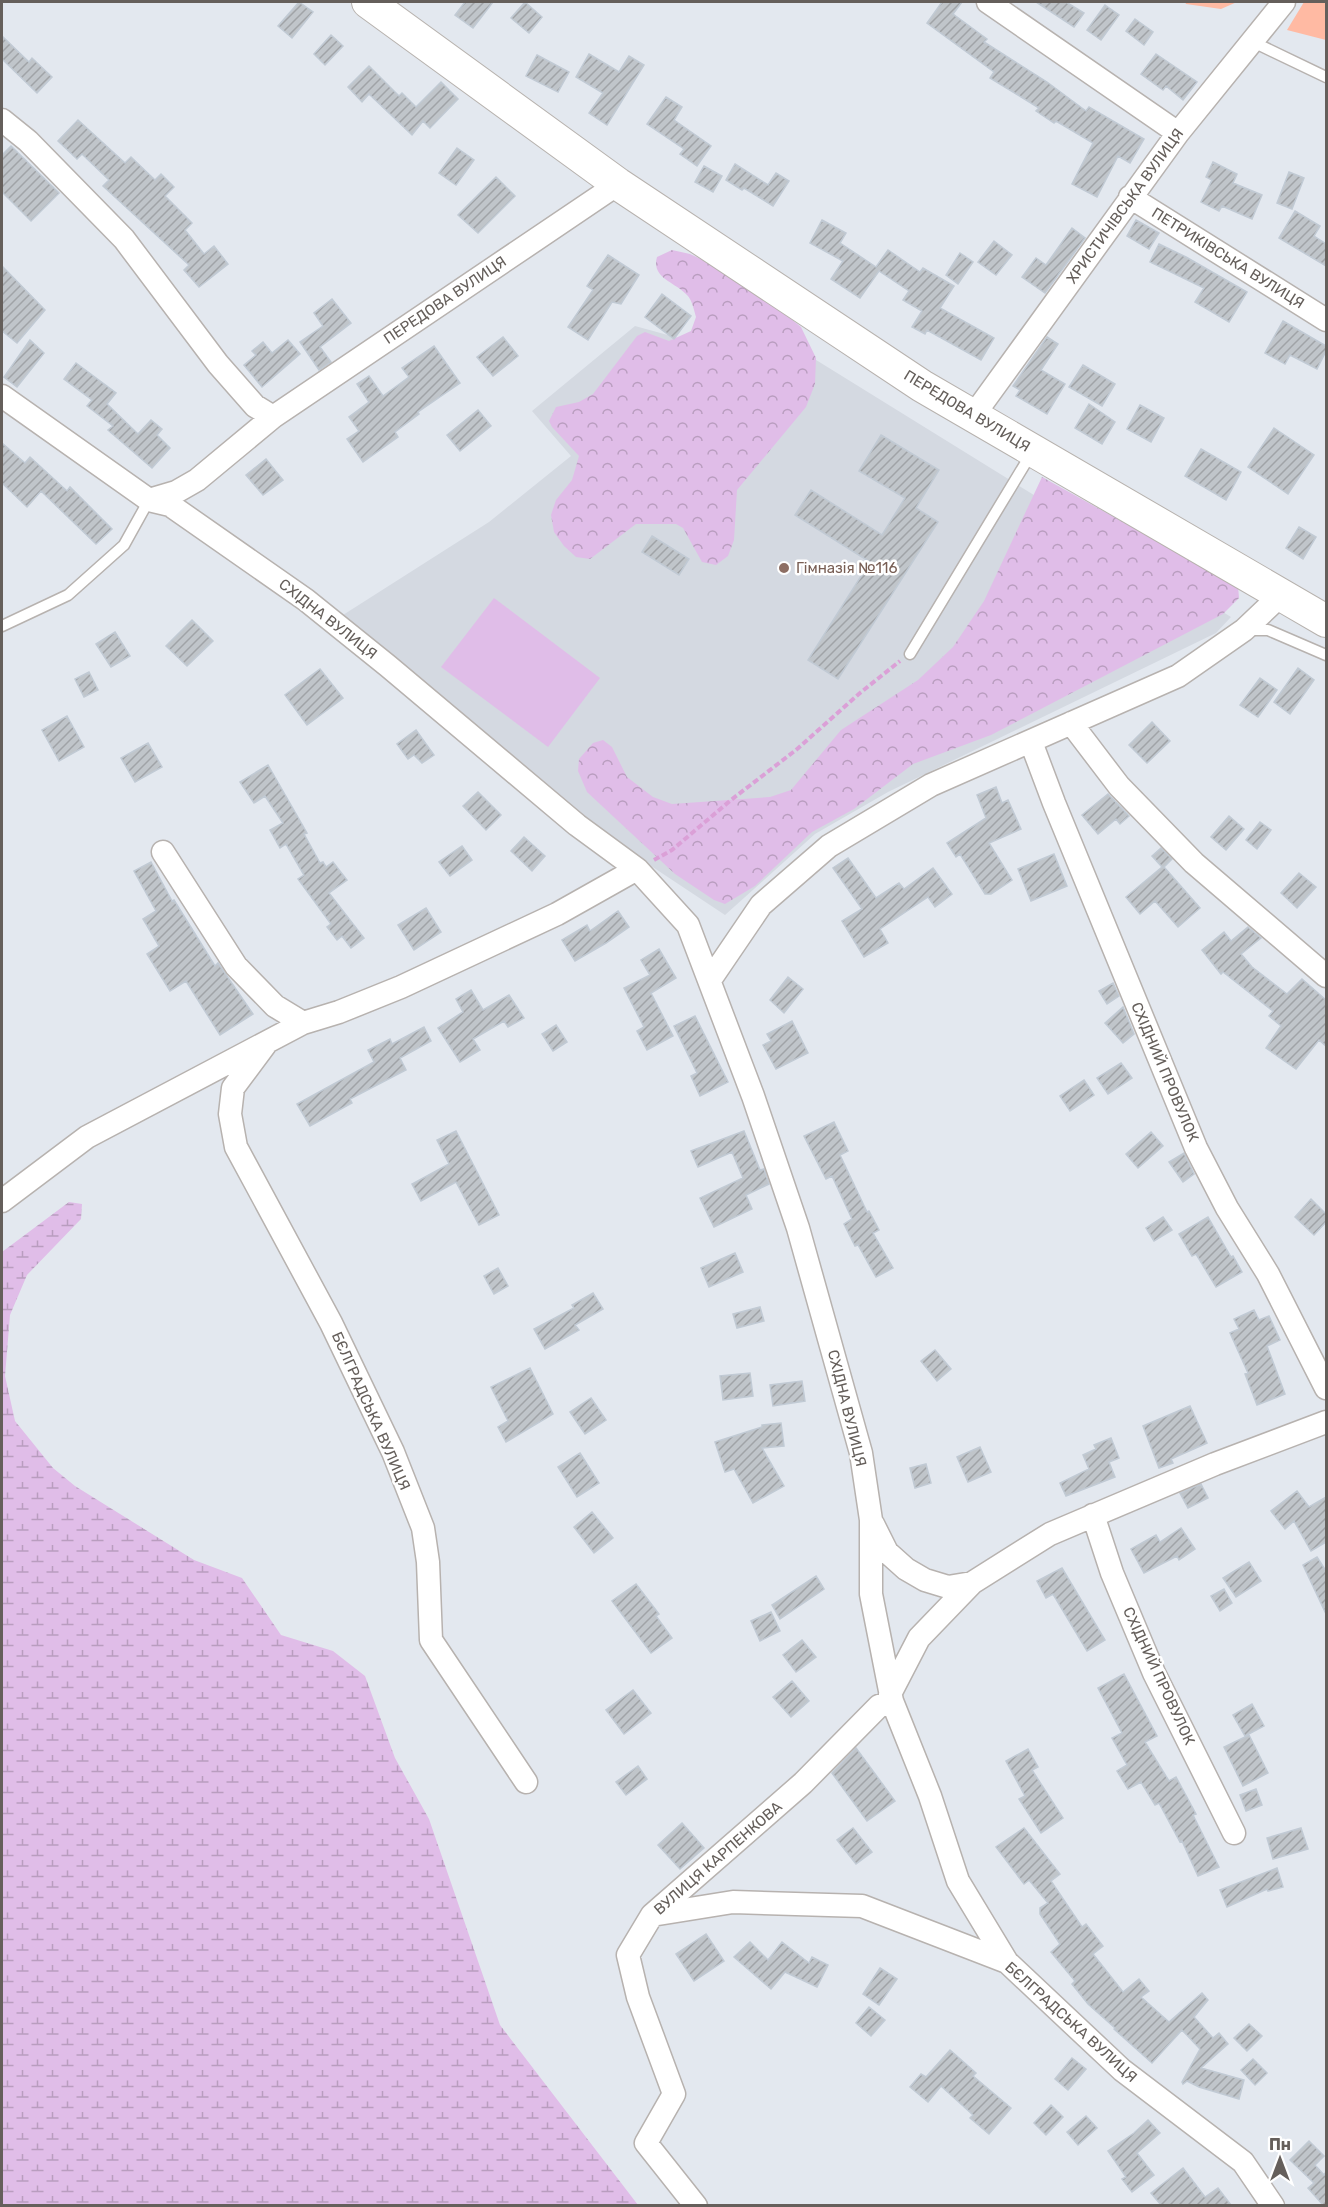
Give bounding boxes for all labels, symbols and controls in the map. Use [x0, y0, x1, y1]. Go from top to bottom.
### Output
street label: ХРИСТИЧІВСЬКА ВУЛИЦЯ [1063, 125, 1187, 287]
street label: ПЕТРИКІВСЬКА ВУЛИЦЯ [1148, 204, 1308, 312]
street label: ПЕРЕДОВА ВУЛИЦЯ [380, 252, 510, 348]
street label: ПЕРЕДОВА ВУЛИЦЯ [901, 366, 1033, 456]
place label: Гімназія №116 [796, 559, 898, 577]
marker: Гімназія №116 [777, 561, 791, 575]
street label: СХІДНА ВУЛИЦЯ [275, 575, 381, 663]
street label: СХІДНИЙ ПРОВУЛОК [1127, 999, 1203, 1145]
street label: БЄЛГРАДСЬКА ВУЛИЦЯ [328, 1329, 414, 1493]
street label: СХІДНА ВУЛИЦЯ [824, 1348, 870, 1468]
street label: СХІДНИЙ ПРОВУЛОК [1119, 1604, 1199, 1748]
street label: ВУЛИЦЯ КАРПЕНКОВА [650, 1797, 786, 1919]
street label: БЄЛГРАДСЬКА ВУЛИЦЯ [1001, 1958, 1141, 2086]
north arrow [1250, 2129, 1310, 2189]
text: Пн [1269, 2135, 1291, 2154]

